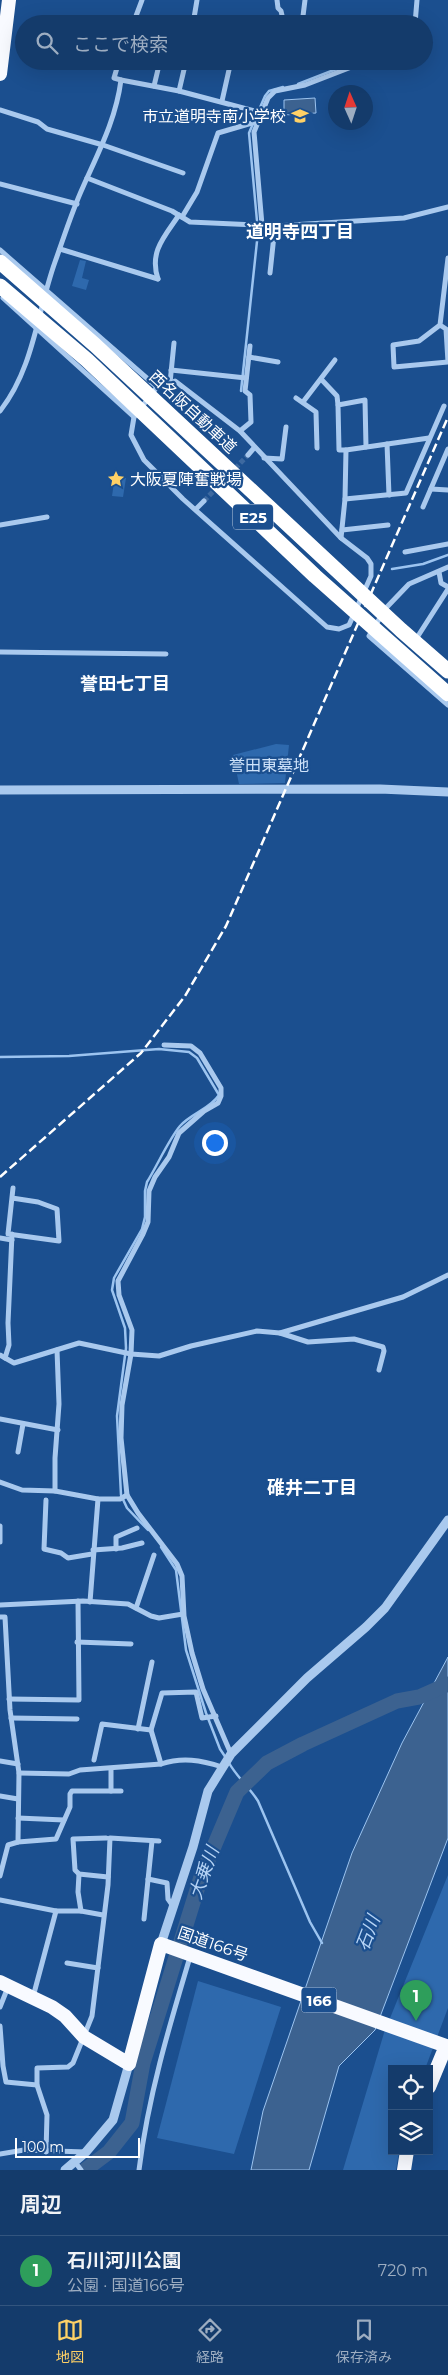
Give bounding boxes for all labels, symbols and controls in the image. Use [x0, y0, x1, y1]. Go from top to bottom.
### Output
search box [15, 15, 433, 70]
icon: search [33, 29, 61, 57]
text: ここで検索 [73, 33, 168, 56]
north arrow [328, 85, 373, 130]
school or university icon: 市立道明寺南小学校 [290, 106, 310, 126]
place label: 市立道明寺南小学校 [142, 107, 286, 126]
district label: 道明寺四丁目 [246, 221, 354, 243]
street label: 西名阪自動車道 [146, 367, 240, 457]
place icon: 大阪夏陣奮戦場 [106, 469, 126, 489]
place label: 大阪夏陣奮戦場 [130, 470, 242, 489]
road number: E25 [233, 504, 273, 530]
district label: 誉田七丁目 [80, 673, 170, 695]
park label: 誉田東墓地 [229, 756, 309, 775]
your location [202, 1130, 228, 1156]
district label: 碓井二丁目 [267, 1477, 357, 1499]
water label: 大乗川 [184, 1842, 224, 1902]
water label: 石川 [351, 1910, 385, 1954]
street label: 国道166号 [175, 1923, 251, 1965]
pin: 1 [400, 1980, 432, 2021]
road number: 166 [302, 1988, 336, 2012]
map controls [388, 2065, 433, 2155]
button: locate [388, 2065, 433, 2110]
button: layers [388, 2110, 433, 2155]
scale bar [15, 2135, 140, 2158]
text: 100 m [22, 2138, 64, 2156]
text: 周辺 [20, 2192, 62, 2217]
text: 石川河川公園 [67, 2249, 181, 2272]
text: 1 [33, 2261, 39, 2280]
text: 720 m [378, 2261, 428, 2280]
text: 公園 · 国道166号 [67, 2276, 185, 2295]
tab: 地図 [56, 2316, 84, 2366]
tab: 経路 [196, 2316, 224, 2366]
tab: 保存済み [336, 2316, 392, 2366]

